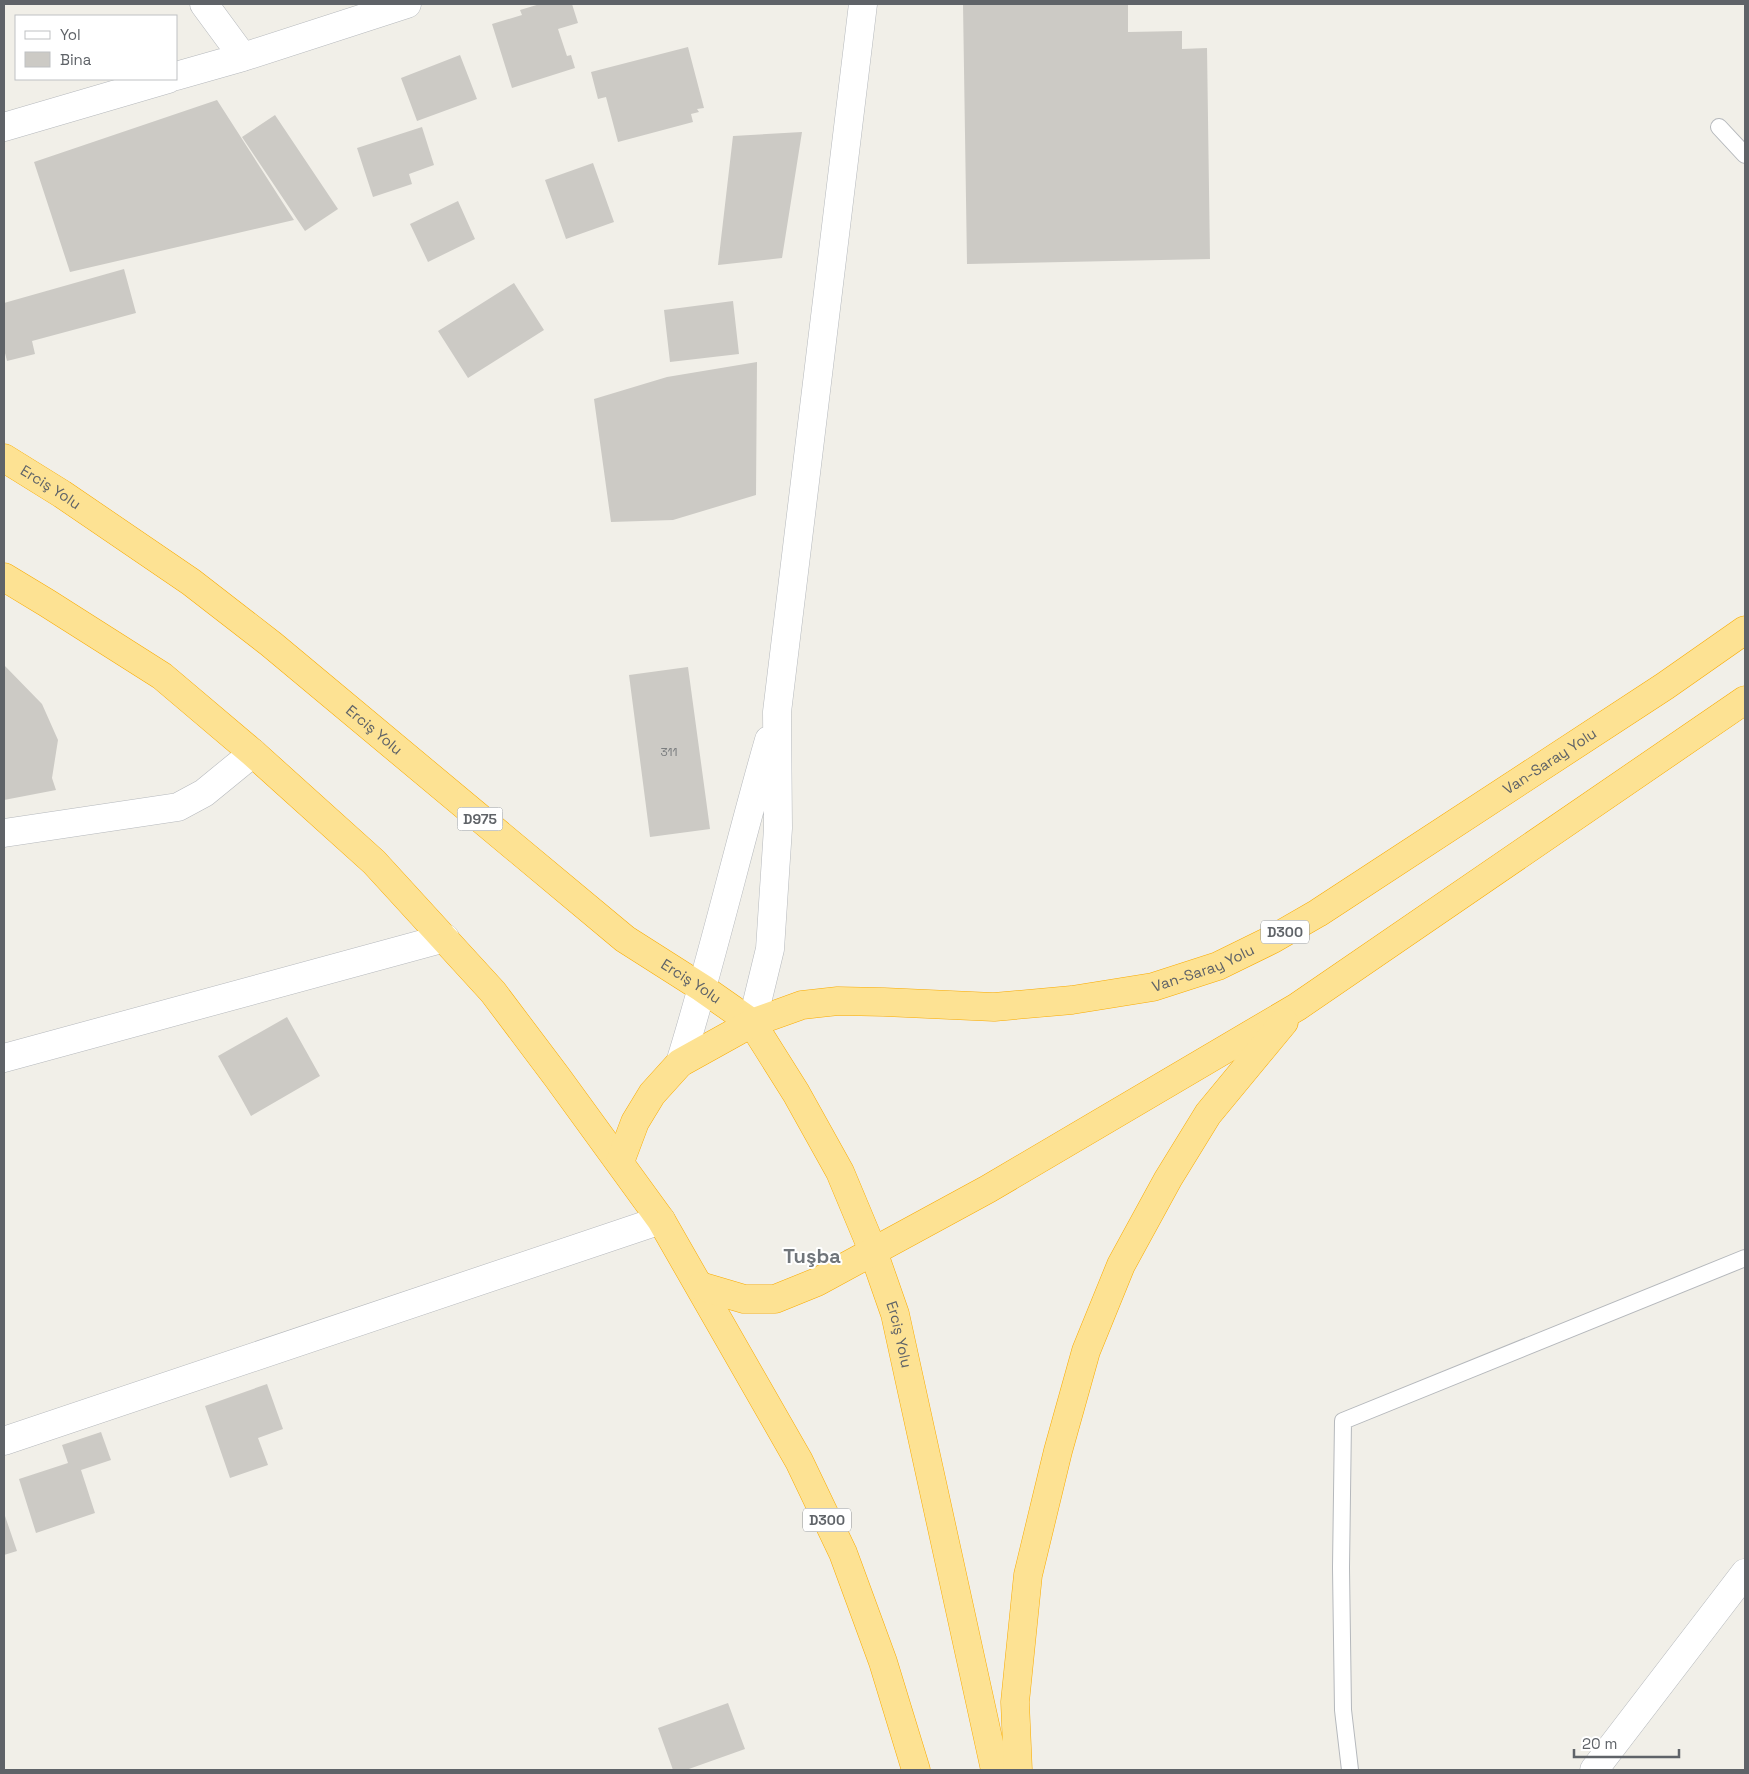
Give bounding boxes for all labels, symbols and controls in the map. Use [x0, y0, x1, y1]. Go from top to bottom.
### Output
legend [15, 15, 178, 80]
text: Yol [60, 25, 81, 44]
text: Bina [60, 50, 92, 69]
street label: Erciş Yolu [17, 461, 85, 513]
street label: Erciş Yolu [342, 701, 407, 759]
street label: Van-Saray Yolu [1499, 723, 1600, 798]
house number: 311 [660, 744, 678, 760]
road number: D975 [458, 808, 502, 831]
road number: D300 [1261, 920, 1309, 944]
street label: Van-Saray Yolu [1150, 940, 1257, 996]
street label: Erciş Yolu [658, 954, 725, 1008]
district label: Tuşba [783, 1243, 841, 1269]
street label: Erciş Yolu [882, 1298, 917, 1370]
road number: D300 [803, 1508, 851, 1532]
scale bar [1574, 1726, 1679, 1758]
text: 20 m [1582, 1734, 1617, 1753]

